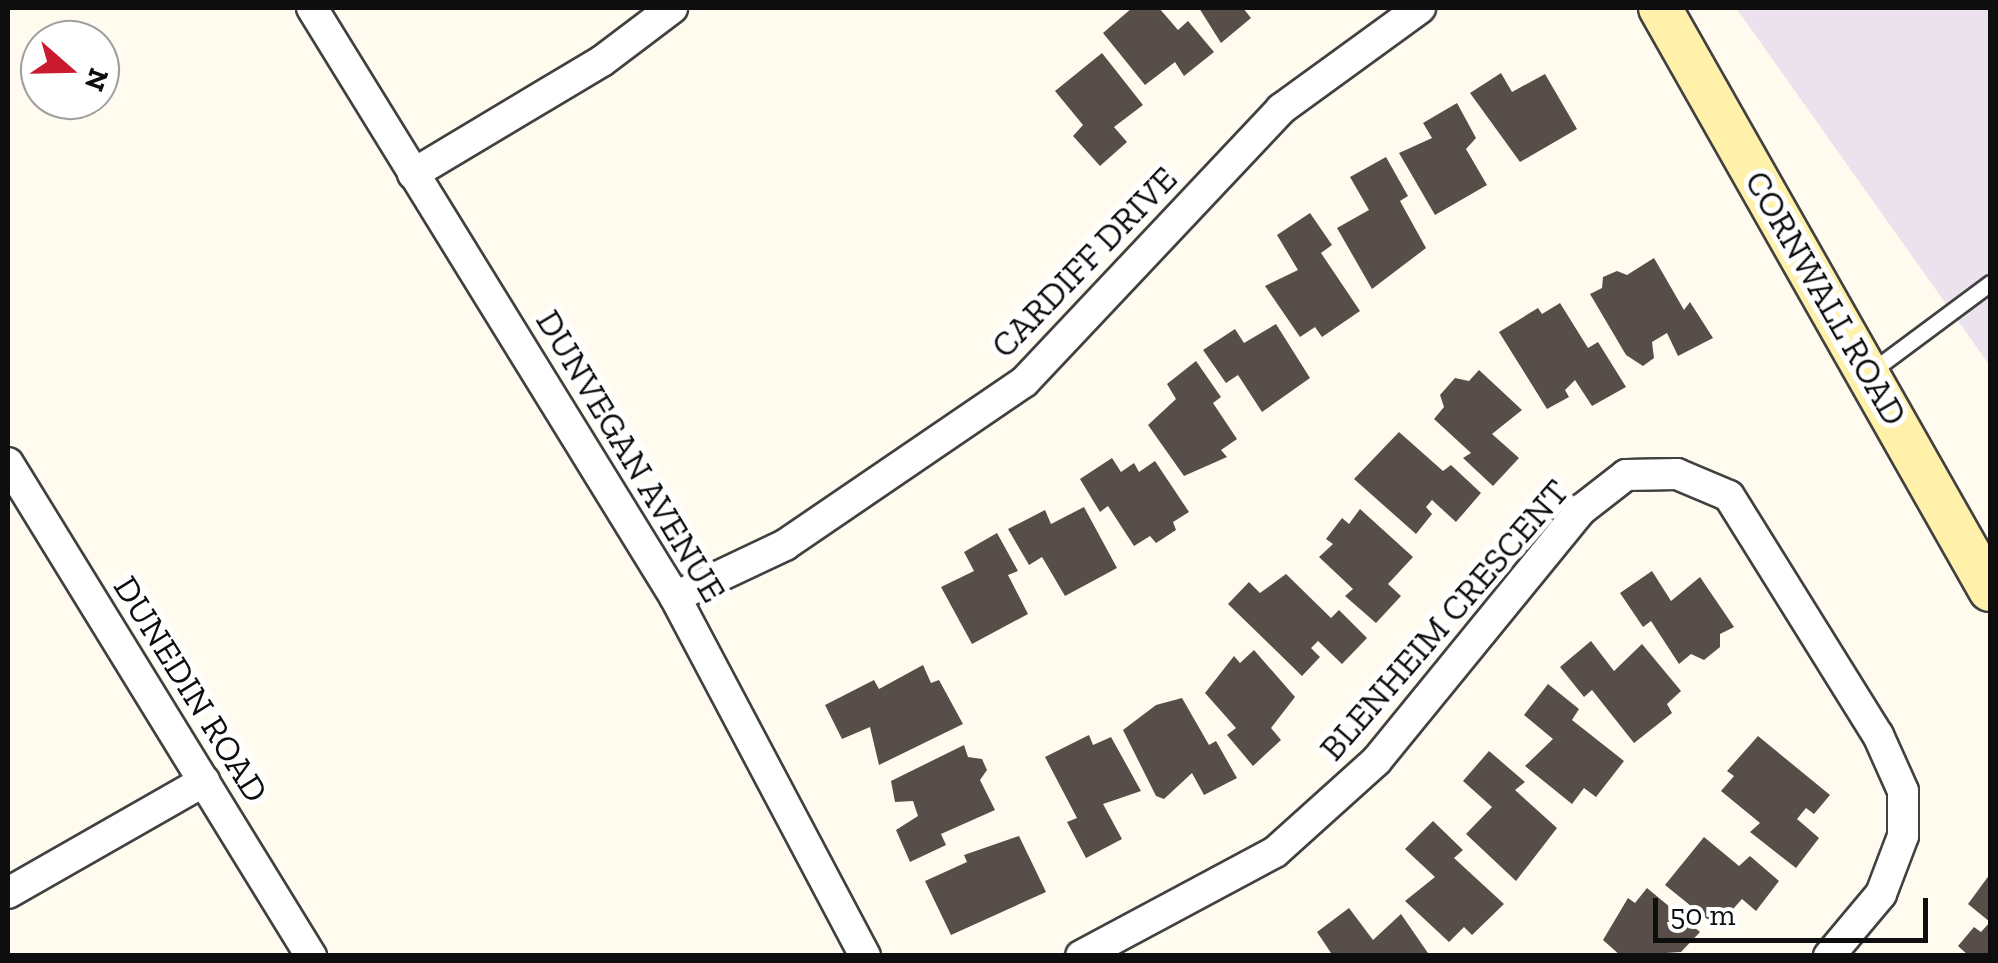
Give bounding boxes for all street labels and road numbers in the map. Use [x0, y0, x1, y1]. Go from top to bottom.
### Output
street label: CARDIFF DRIVE [982, 158, 1186, 366]
street label: CORNWALL ROAD [1736, 163, 1916, 433]
street label: DUNVEGAN AVENUE [527, 302, 735, 610]
street label: BLENHEIM CRESCENT [1311, 471, 1577, 769]
street label: DUNEDIN ROAD [105, 568, 277, 810]

